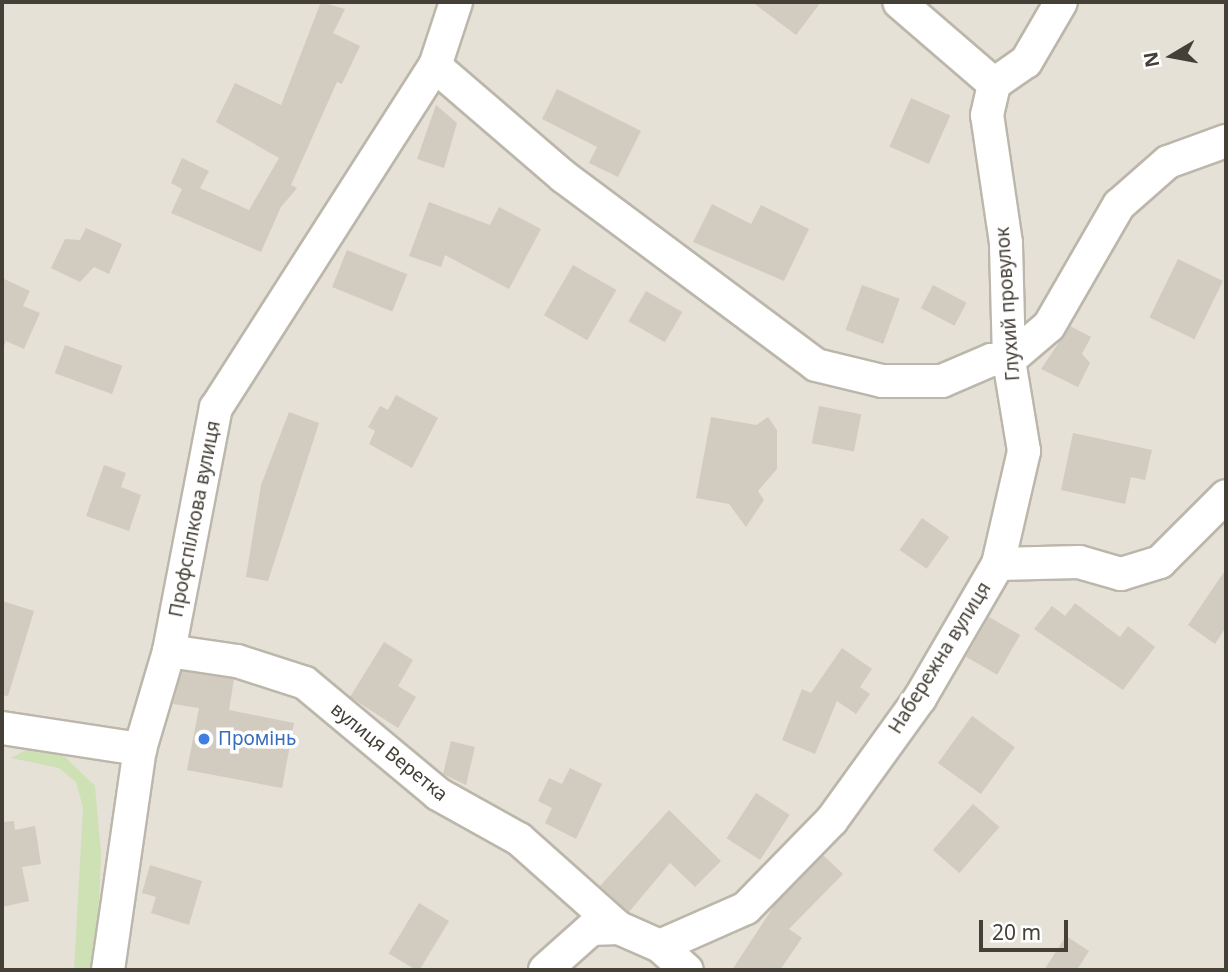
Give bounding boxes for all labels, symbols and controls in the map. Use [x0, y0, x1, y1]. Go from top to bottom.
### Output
north arrow [1137, 21, 1207, 91]
text: N [1137, 50, 1165, 70]
street label: Глухий провулок [991, 226, 1025, 382]
street label: Профспілкова вулиця [165, 419, 225, 619]
street label: Набережна вулиця [884, 578, 996, 738]
street label: вулиця Веретка [326, 698, 452, 806]
place label: Промінь [218, 728, 296, 750]
marker: Промінь [196, 731, 212, 747]
scale bar [983, 906, 1072, 950]
text: 20 m [992, 918, 1041, 946]

